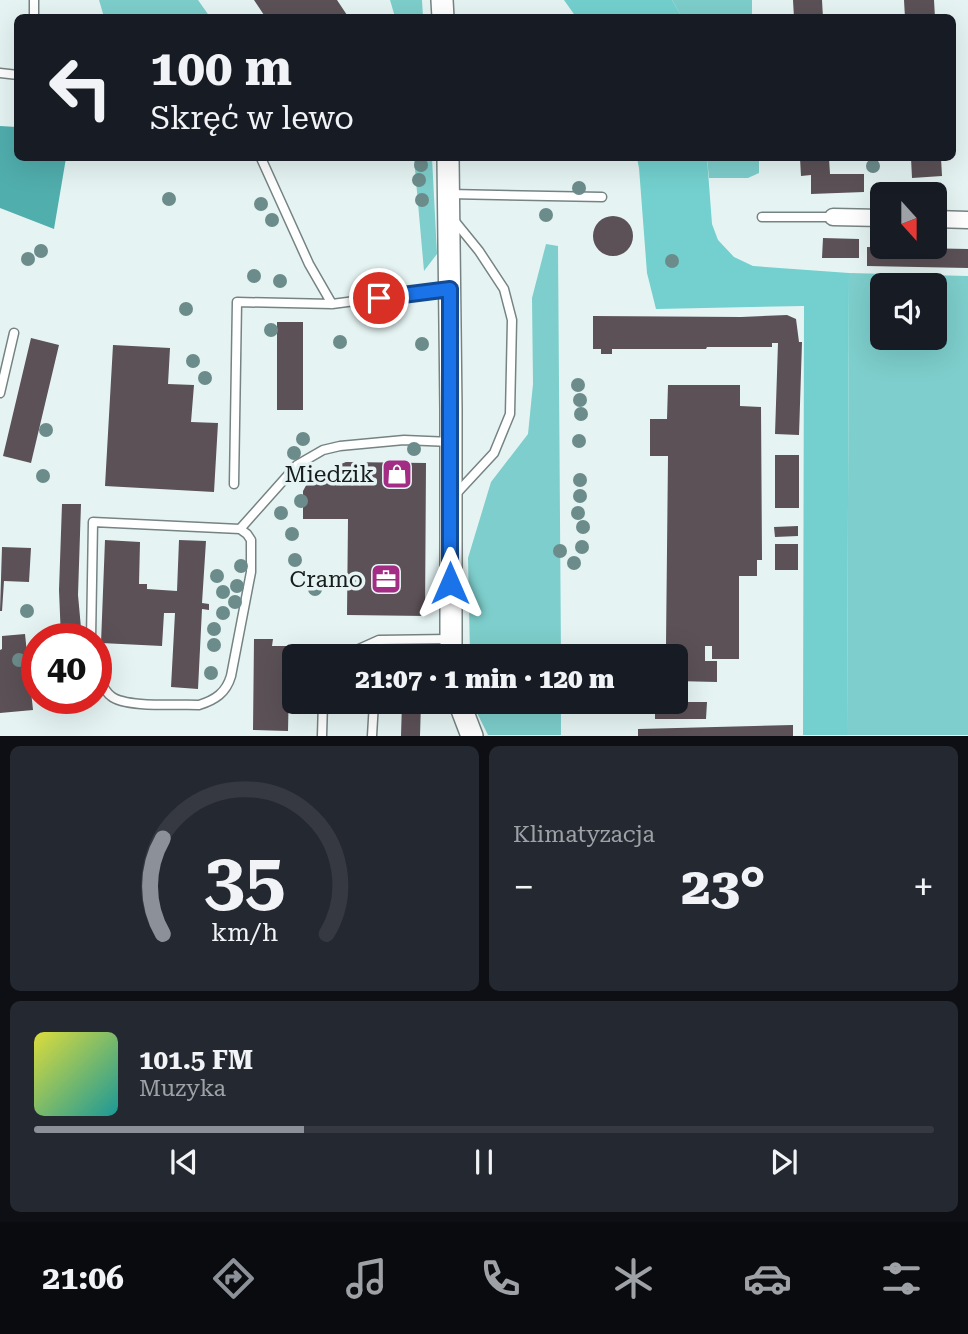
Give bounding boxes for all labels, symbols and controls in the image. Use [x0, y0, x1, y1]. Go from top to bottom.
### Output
text: 100 m [150, 40, 292, 97]
icon: left [35, 42, 126, 133]
text: Skręć w lewo [150, 99, 354, 137]
north arrow [870, 182, 947, 259]
map controls [870, 182, 947, 350]
pin [349, 268, 409, 328]
button: sound [870, 273, 947, 350]
icon: arrive [360, 279, 398, 317]
shop icon: Miedzik [380, 457, 414, 491]
place label: Miedzik [285, 461, 374, 488]
position arrow [413, 546, 487, 620]
office icon: Cramo [369, 562, 403, 596]
place label: Cramo [290, 566, 363, 593]
speed limit sign: 40 [21, 623, 112, 714]
text: 21:07 · 1 min · 120 m [355, 664, 615, 694]
text: Klimatyzacja [513, 821, 655, 848]
text: 35 [204, 838, 285, 923]
text: 23° [681, 856, 766, 917]
text: − [513, 865, 534, 909]
text: + [913, 865, 934, 909]
text: km/h [211, 918, 278, 947]
text: 101.5 FM [139, 1045, 253, 1075]
text: Muzyka [139, 1075, 226, 1102]
icon: previous [165, 1143, 203, 1181]
icon: pause [465, 1143, 503, 1181]
icon: next [765, 1143, 803, 1181]
icon: directions [209, 1254, 258, 1303]
icon: music [342, 1254, 391, 1303]
icon: phone [476, 1254, 525, 1303]
icon: climate [609, 1254, 658, 1303]
icon: car [743, 1254, 792, 1303]
icon: filters [877, 1254, 926, 1303]
text: 21:06 [42, 1259, 124, 1297]

